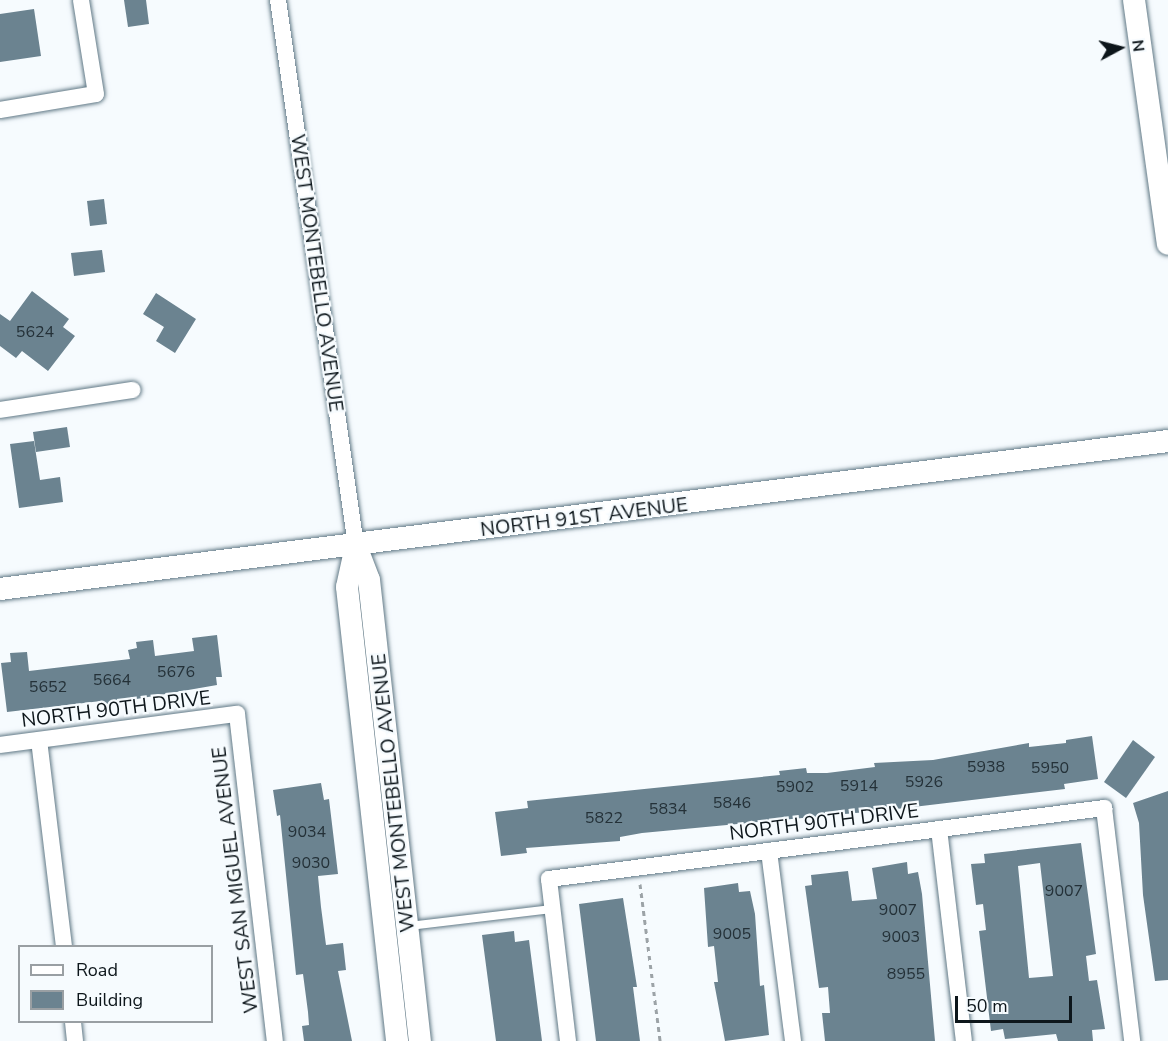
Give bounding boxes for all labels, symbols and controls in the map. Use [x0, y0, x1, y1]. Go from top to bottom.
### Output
north arrow [1090, 18, 1150, 78]
text: N [1126, 39, 1150, 53]
street label: WEST MONTEBELLO AVENUE [286, 133, 348, 413]
house number: 5624 [16, 322, 54, 342]
street label: NORTH 91ST AVENUE [479, 492, 689, 542]
street label: WEST MONTEBELLO AVENUE [366, 652, 420, 934]
house number: 5676 [157, 662, 195, 682]
house number: 5664 [93, 670, 131, 690]
house number: 5652 [29, 677, 67, 697]
street label: NORTH 90TH DRIVE [20, 685, 212, 733]
street label: WEST SAN MIGUEL AVENUE [207, 745, 263, 1015]
house number: 5938 [967, 757, 1005, 777]
house number: 5950 [1031, 758, 1069, 778]
house number: 5926 [905, 772, 943, 792]
house number: 5914 [840, 776, 878, 796]
house number: 5902 [776, 777, 814, 797]
house number: 5846 [713, 793, 751, 813]
street label: NORTH 90TH DRIVE [728, 798, 920, 846]
house number: 5834 [649, 799, 687, 819]
house number: 5822 [585, 808, 623, 828]
house number: 9034 [288, 822, 326, 842]
house number: 9030 [292, 853, 330, 873]
house number: 9007 [1045, 881, 1083, 901]
house number: 9007 [879, 900, 917, 920]
house number: 9005 [713, 924, 751, 944]
house number: 9003 [882, 927, 920, 947]
legend [18, 945, 213, 1023]
text: Road [76, 958, 118, 982]
house number: 8955 [887, 964, 925, 984]
scale bar [958, 984, 1075, 1022]
text: Building [76, 988, 143, 1012]
text: 50 m [966, 994, 1008, 1018]

